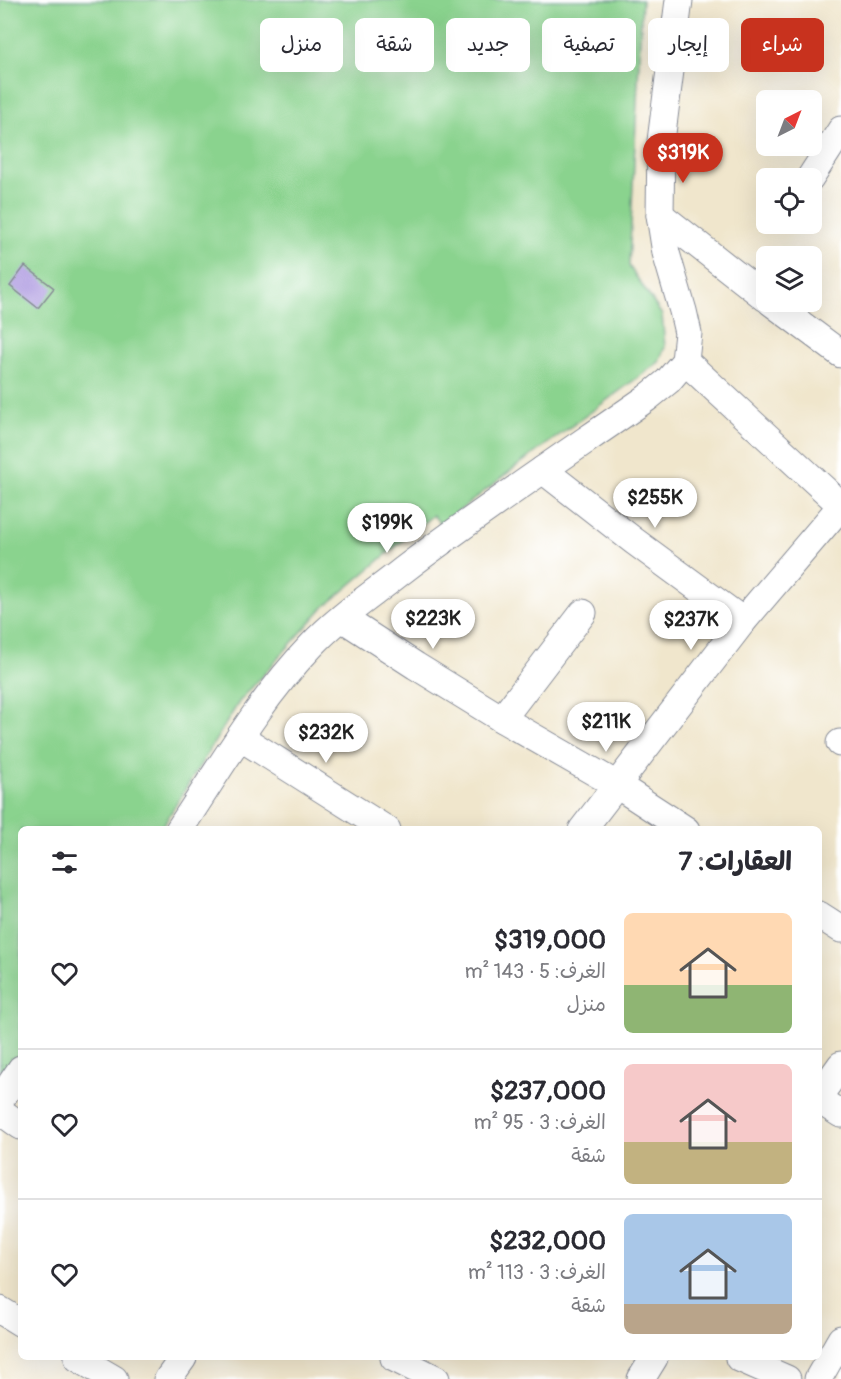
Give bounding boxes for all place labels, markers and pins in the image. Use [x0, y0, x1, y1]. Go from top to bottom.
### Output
pin: $319K [641, 133, 725, 184]
pin: $255K [613, 478, 697, 529]
pin: $199K [345, 503, 429, 554]
pin: $223K [391, 599, 475, 650]
pin: $237K [649, 600, 733, 651]
pin: $211K [564, 702, 648, 753]
pin: $232K [284, 713, 368, 764]

